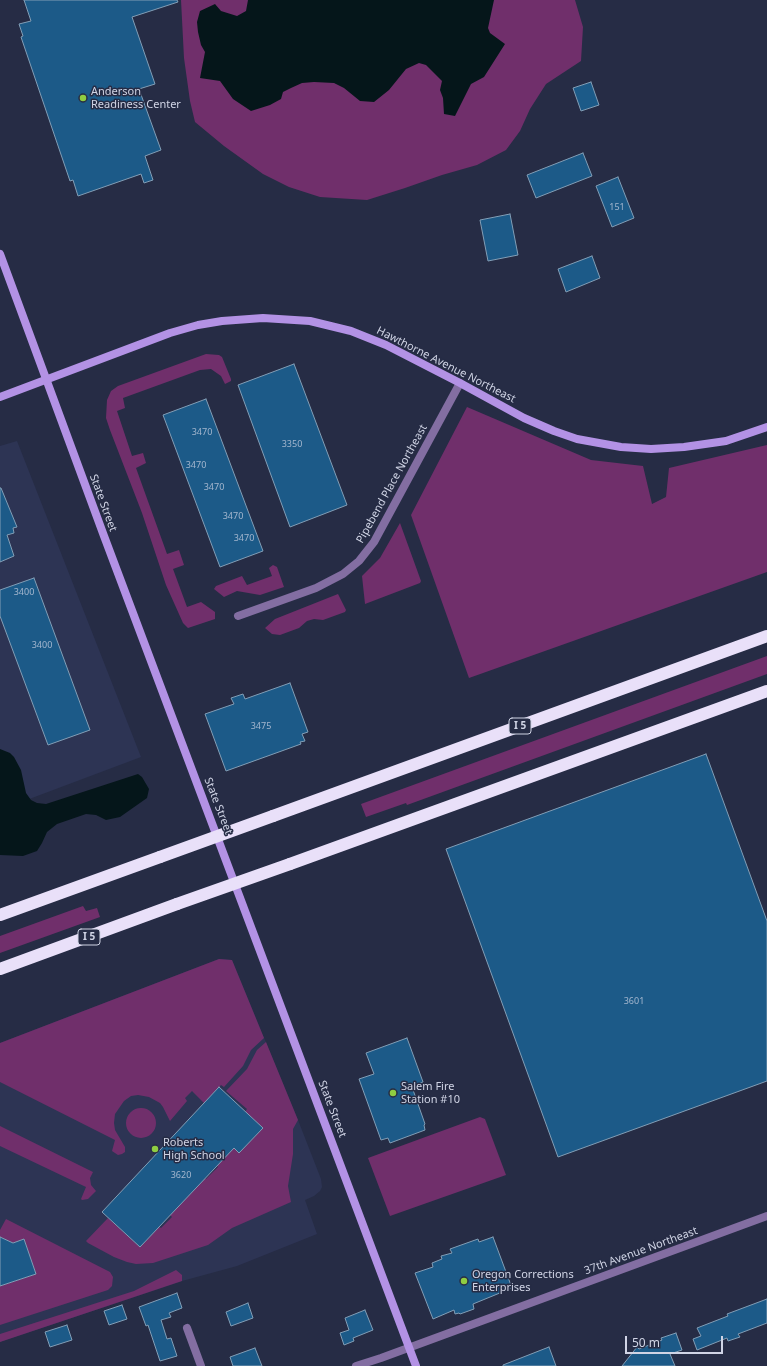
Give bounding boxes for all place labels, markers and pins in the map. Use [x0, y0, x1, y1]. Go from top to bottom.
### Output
place label: Anderson Readiness Center [91, 85, 181, 111]
marker: Anderson Readiness Center [78, 93, 88, 103]
place label: Salem Fire Station #10 [401, 1080, 460, 1106]
marker: Salem Fire Station #10 [388, 1088, 398, 1098]
place label: Roberts High School [163, 1136, 225, 1162]
marker: Roberts High School [150, 1144, 160, 1154]
place label: Oregon Corrections Enterprises [472, 1268, 574, 1294]
marker: Oregon Corrections Enterprises [459, 1276, 469, 1286]

